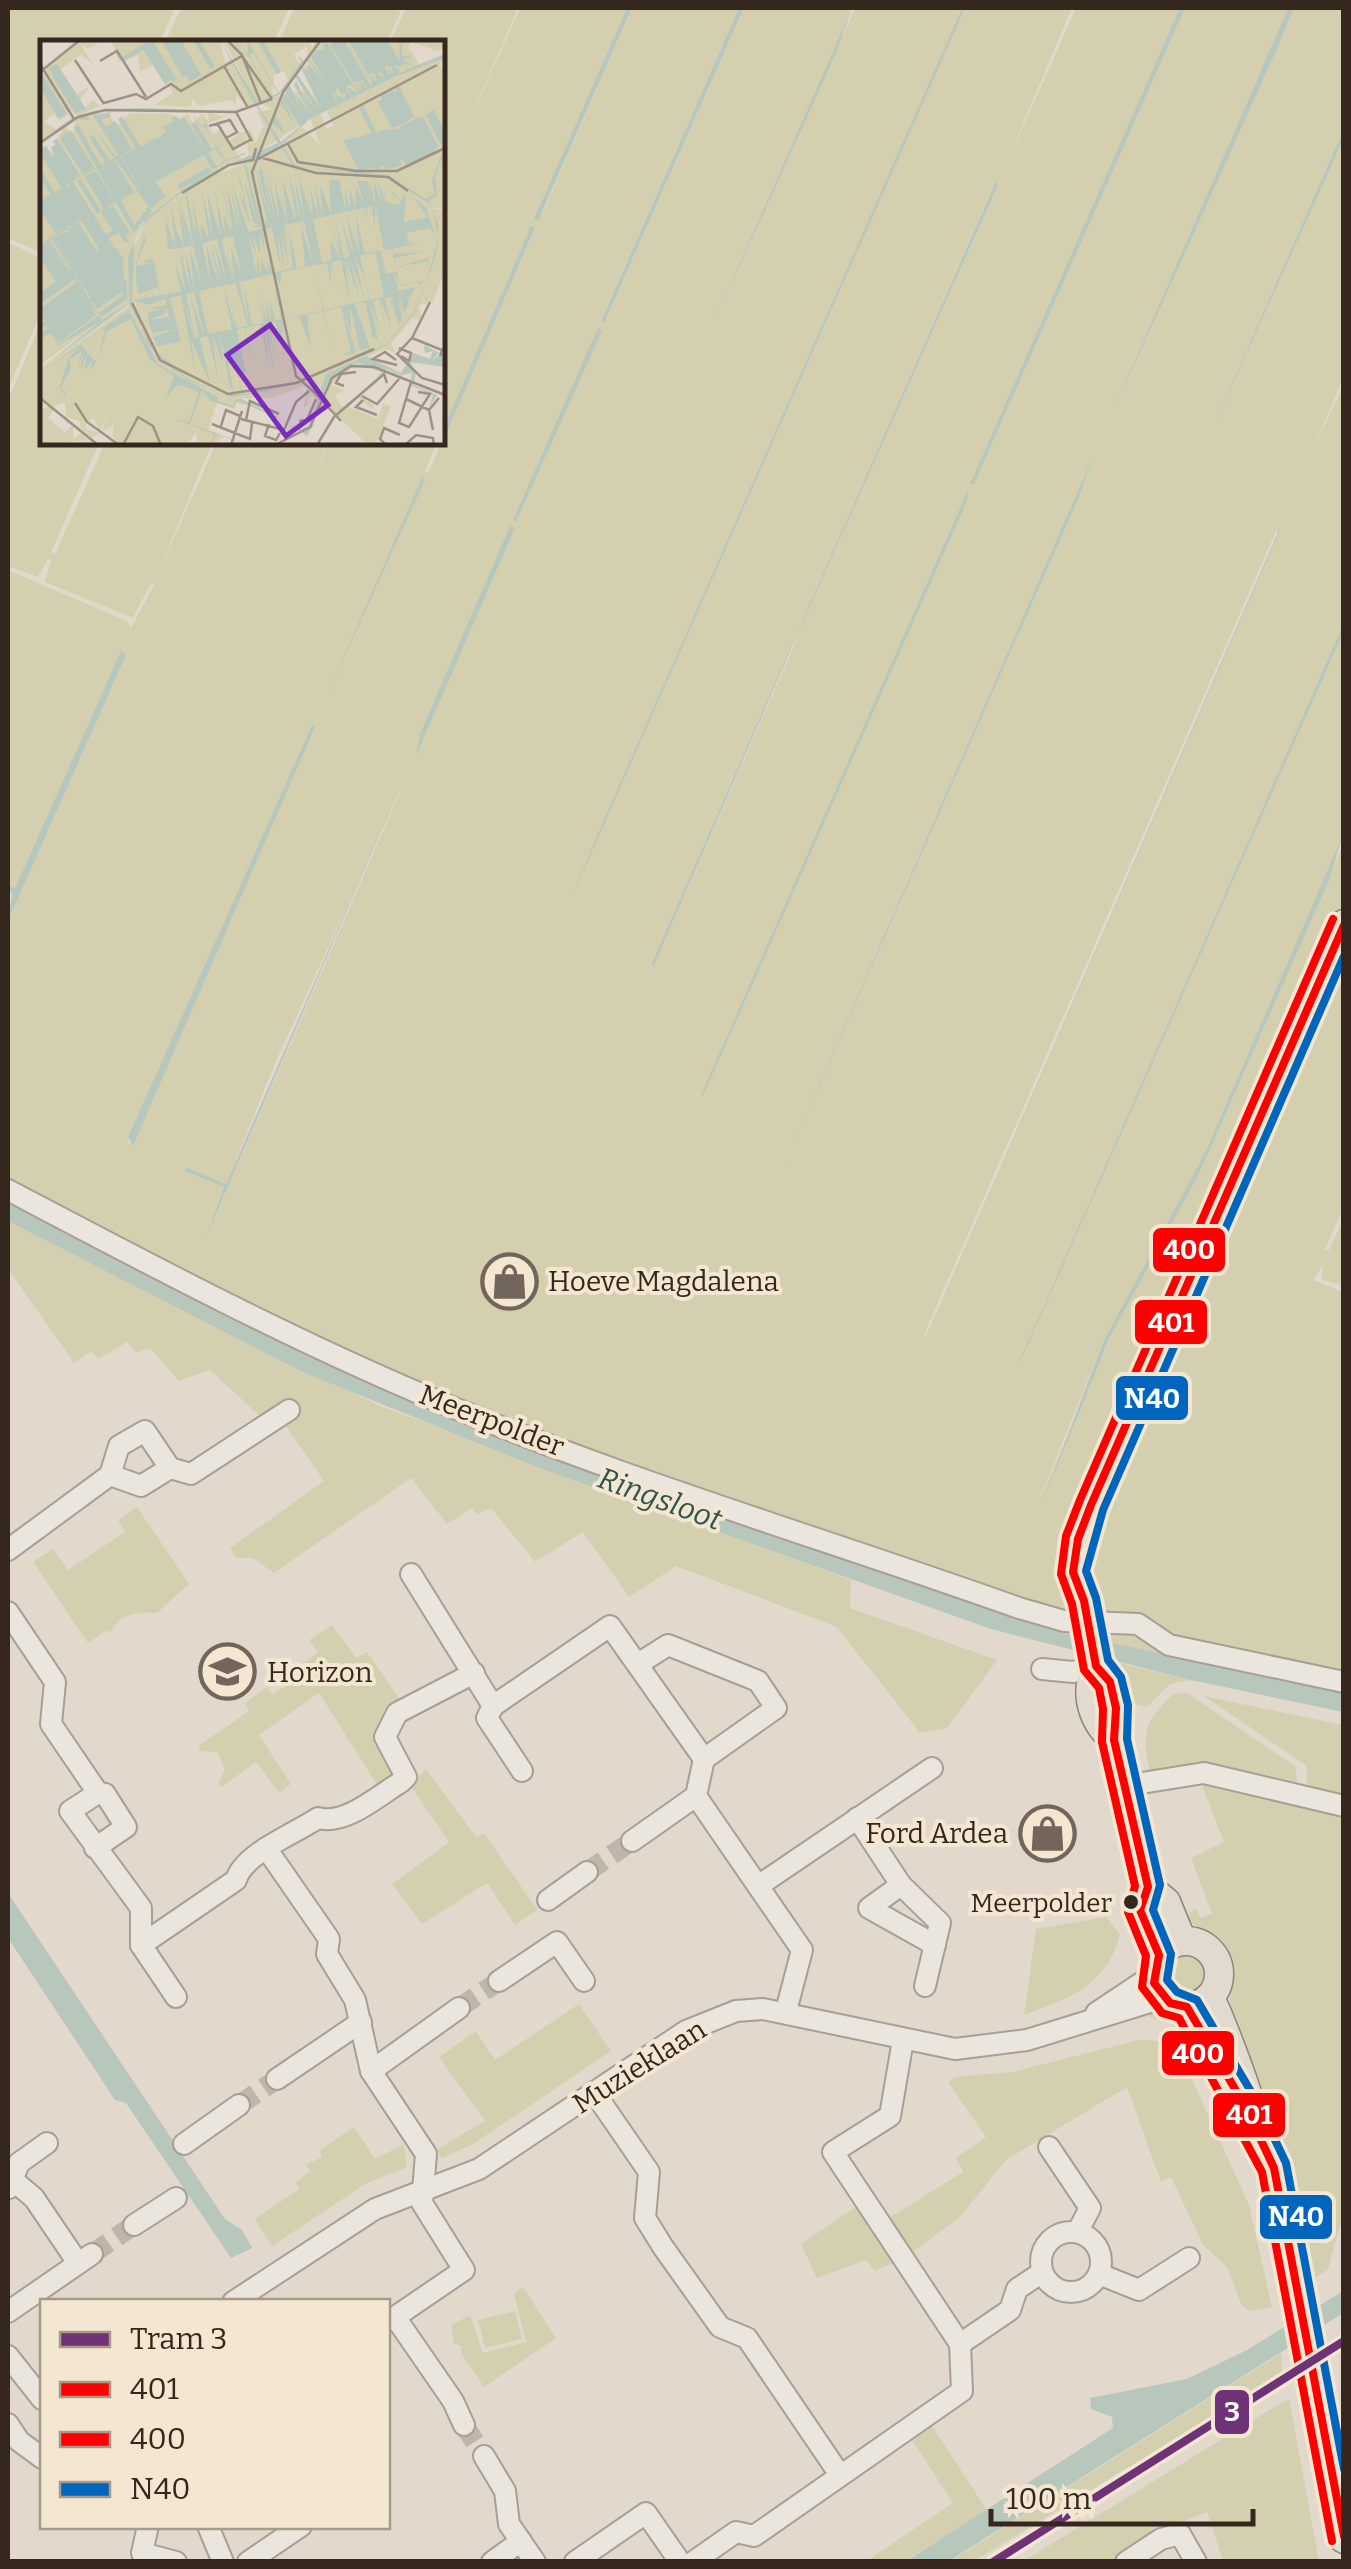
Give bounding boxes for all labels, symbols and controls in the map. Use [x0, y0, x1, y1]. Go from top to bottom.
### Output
inset map [40, 40, 445, 445]
line badge: 400 [1151, 1226, 1227, 1274]
text: 400 [1163, 1233, 1215, 1266]
shop icon: Hoeve Magdalena [479, 1251, 539, 1311]
place label: Hoeve Magdalena [548, 1265, 779, 1298]
line badge: 401 [1133, 1298, 1209, 1346]
text: 401 [1148, 1306, 1194, 1339]
line badge: N40 [1114, 1374, 1190, 1422]
street label: Meerpolder [415, 1378, 569, 1463]
text: N40 [1124, 1382, 1180, 1415]
water label: Ringsloot [593, 1460, 727, 1538]
school or university icon: Horizon [198, 1642, 258, 1702]
place label: Horizon [267, 1656, 373, 1689]
shop icon: Ford Ardea [1017, 1803, 1077, 1863]
place label: Ford Ardea [865, 1817, 1008, 1850]
place label: Meerpolder [971, 1888, 1113, 1919]
marker: Meerpolder [1121, 1892, 1141, 1912]
street label: Muzieklaan [567, 2012, 712, 2120]
line badge: 400 [1160, 2029, 1236, 2077]
text: 400 [1172, 2037, 1224, 2070]
line badge: 401 [1211, 2091, 1287, 2139]
text: 401 [1226, 2098, 1272, 2131]
line badge: N40 [1258, 2193, 1334, 2241]
text: N40 [1268, 2200, 1324, 2233]
legend [40, 2299, 390, 2529]
text: Tram 3 [130, 2321, 227, 2357]
text: 401 [130, 2371, 179, 2407]
line badge: 3 [1213, 2388, 1251, 2436]
text: 3 [1224, 2395, 1240, 2428]
text: 400 [130, 2421, 186, 2457]
scale bar [991, 2464, 1254, 2526]
text: N40 [130, 2471, 191, 2507]
text: 100 m [1006, 2481, 1092, 2517]

